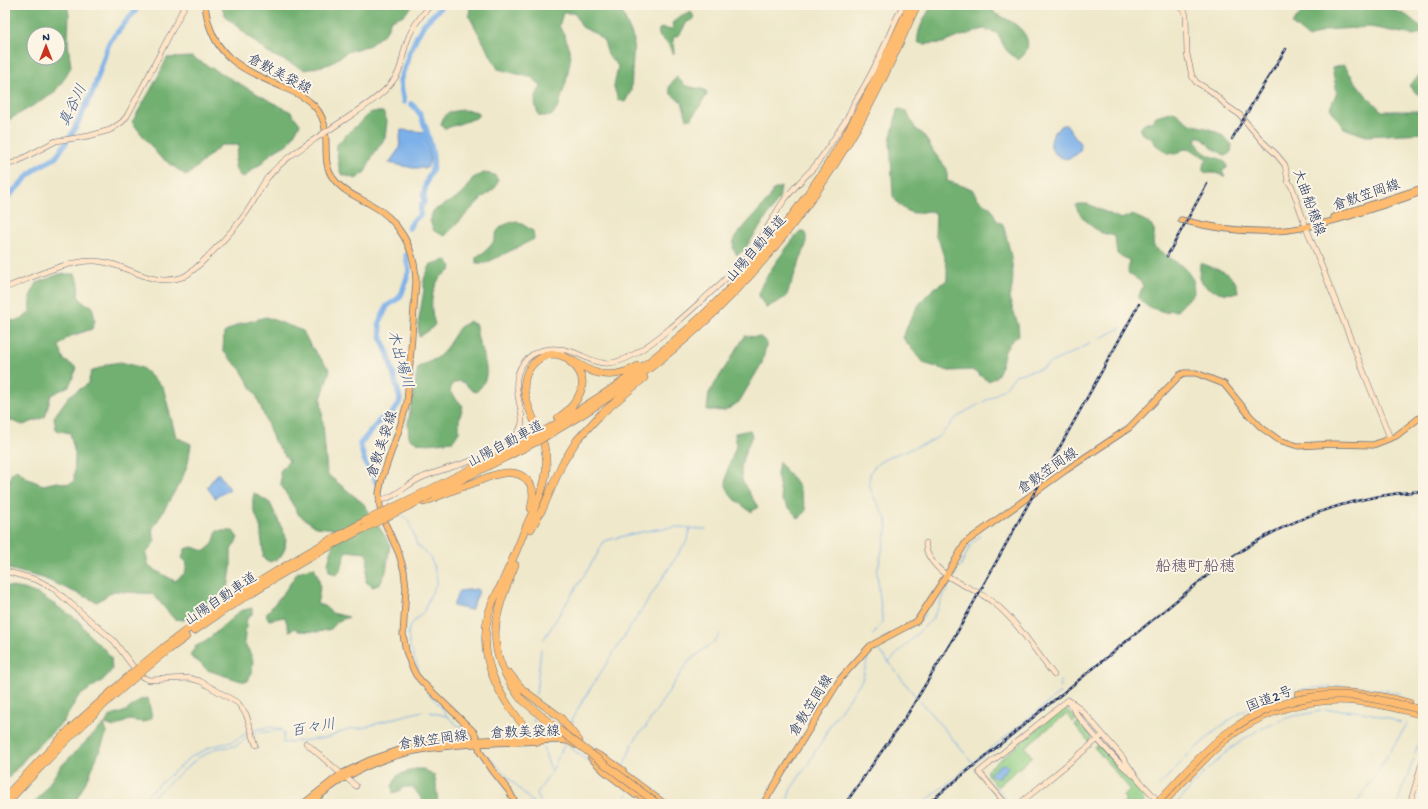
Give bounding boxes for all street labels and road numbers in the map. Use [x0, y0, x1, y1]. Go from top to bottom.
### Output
street label: 倉敷美袋線 [244, 51, 314, 99]
street label: 大曲船穂線 [1288, 167, 1328, 239]
street label: 倉敷笠岡線 [1331, 177, 1403, 216]
street label: 山陽自動車道 [723, 212, 791, 287]
street label: 倉敷美袋線 [364, 409, 402, 481]
street label: 山陽自動車道 [465, 418, 547, 472]
street label: 倉敷笠岡線 [1015, 445, 1082, 499]
street label: 山陽自動車道 [182, 570, 261, 631]
street label: 倉敷笠岡線 [786, 672, 838, 741]
street label: 国道2号 [1244, 684, 1296, 717]
street label: 倉敷美袋線 [490, 724, 560, 743]
street label: 倉敷笠岡線 [398, 728, 469, 755]

